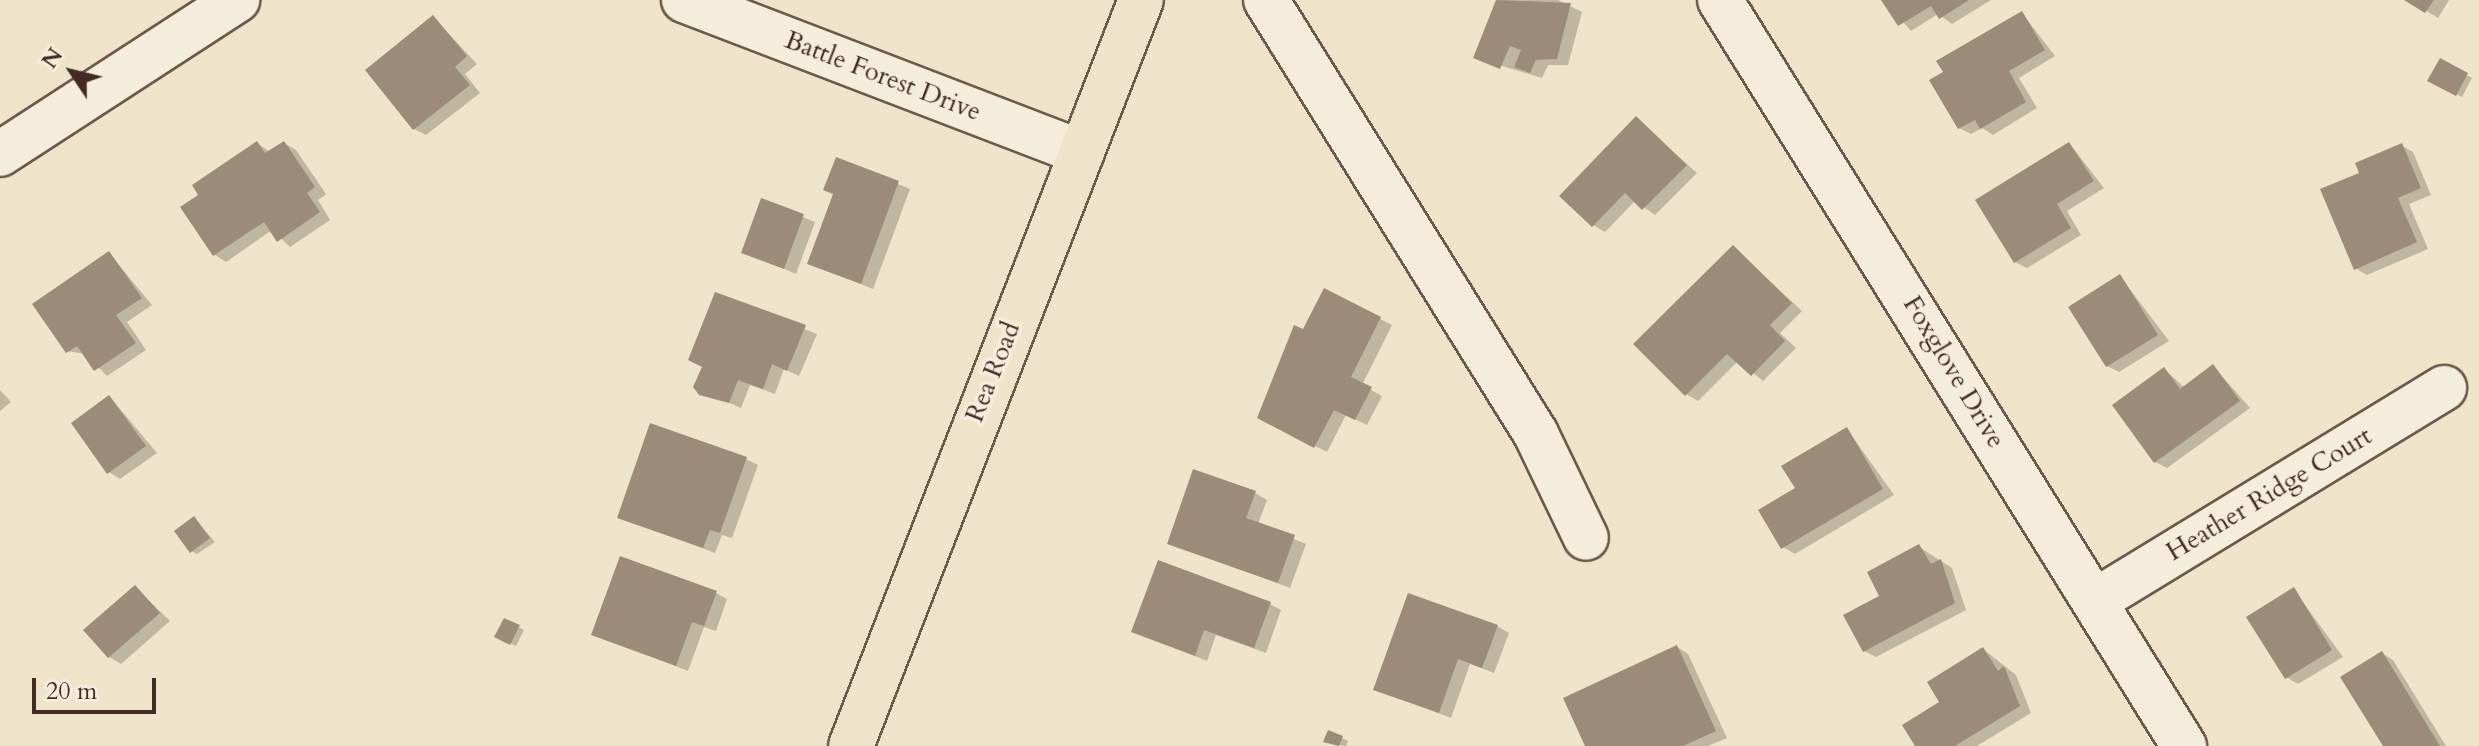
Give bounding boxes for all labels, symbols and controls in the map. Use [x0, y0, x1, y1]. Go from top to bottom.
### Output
street label: Battle Forest Drive [780, 24, 986, 128]
north arrow [32, 32, 112, 112]
text: N [35, 42, 70, 75]
street label: Foxglove Drive [1896, 290, 2012, 454]
street label: Rea Road [959, 317, 1027, 427]
street label: Heather Ridge Court [2161, 420, 2377, 568]
scale bar [36, 662, 160, 712]
text: 20 m [46, 675, 97, 708]

